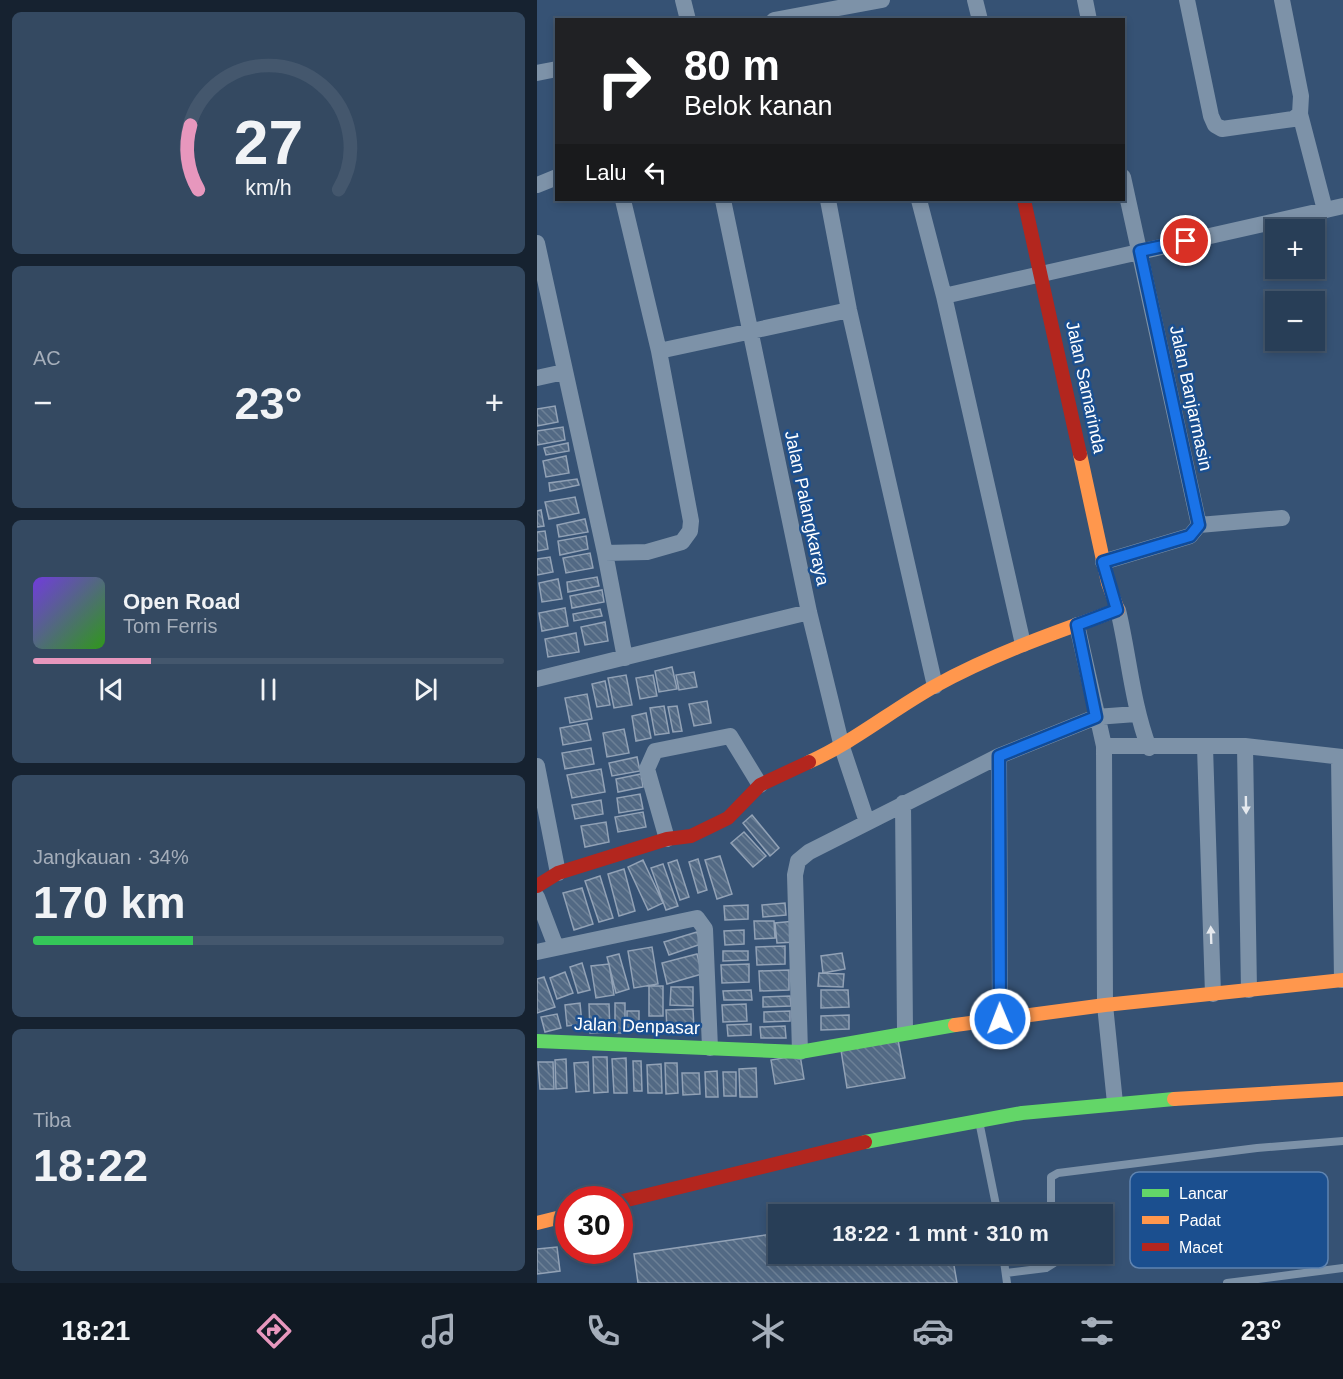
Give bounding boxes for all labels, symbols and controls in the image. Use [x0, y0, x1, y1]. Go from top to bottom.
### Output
icon: right [585, 42, 663, 120]
text: 80 m [684, 42, 780, 89]
text: Belok kanan [684, 91, 833, 121]
text: 27 [234, 108, 303, 177]
icon: left [639, 156, 672, 189]
text: Lalu [585, 160, 627, 185]
text: km/h [245, 176, 292, 200]
pin [1160, 215, 1211, 266]
map controls [1265, 219, 1325, 351]
button: + [1265, 219, 1325, 279]
icon: arrive [1169, 224, 1202, 257]
button: − [1265, 291, 1325, 351]
street label: Jalan Samarinda [1062, 319, 1110, 456]
street label: Jalan Banjarmasin [1166, 323, 1216, 473]
text: AC [33, 347, 61, 369]
text: 23° [234, 378, 303, 429]
text: − [33, 384, 52, 421]
text: + [485, 384, 504, 421]
street label: Jalan Palangkaraya [781, 429, 833, 588]
text: Open Road [123, 589, 240, 614]
text: Tom Ferris [123, 615, 217, 637]
icon: previous [95, 673, 128, 706]
icon: pause [252, 673, 285, 706]
icon: next [409, 673, 442, 706]
one-way arrow [1241, 795, 1251, 814]
text: Jangkauan · 34% [33, 846, 189, 868]
text: 170 km [33, 877, 186, 928]
one-way arrow [1206, 926, 1216, 945]
position arrow [968, 987, 1032, 1051]
street label: Jalan Denpasar [574, 1014, 700, 1038]
text: Tiba [33, 1109, 71, 1131]
text: 18:22 [33, 1140, 148, 1191]
legend [1130, 1172, 1328, 1268]
text: Lancar [1179, 1185, 1229, 1202]
speed limit sign: 30 [555, 1186, 633, 1264]
text: Padat [1179, 1212, 1221, 1229]
text: 18:22 · 1 mnt · 310 m [832, 1221, 1049, 1246]
text: Macet [1179, 1239, 1223, 1256]
icon: directions [253, 1310, 295, 1352]
icon: music [418, 1310, 460, 1352]
icon: phone [582, 1310, 624, 1352]
icon: climate [747, 1310, 789, 1352]
icon: car [912, 1310, 954, 1352]
icon: filters [1076, 1310, 1118, 1352]
text: 18:21 [61, 1316, 130, 1346]
text: 23° [1241, 1316, 1282, 1346]

